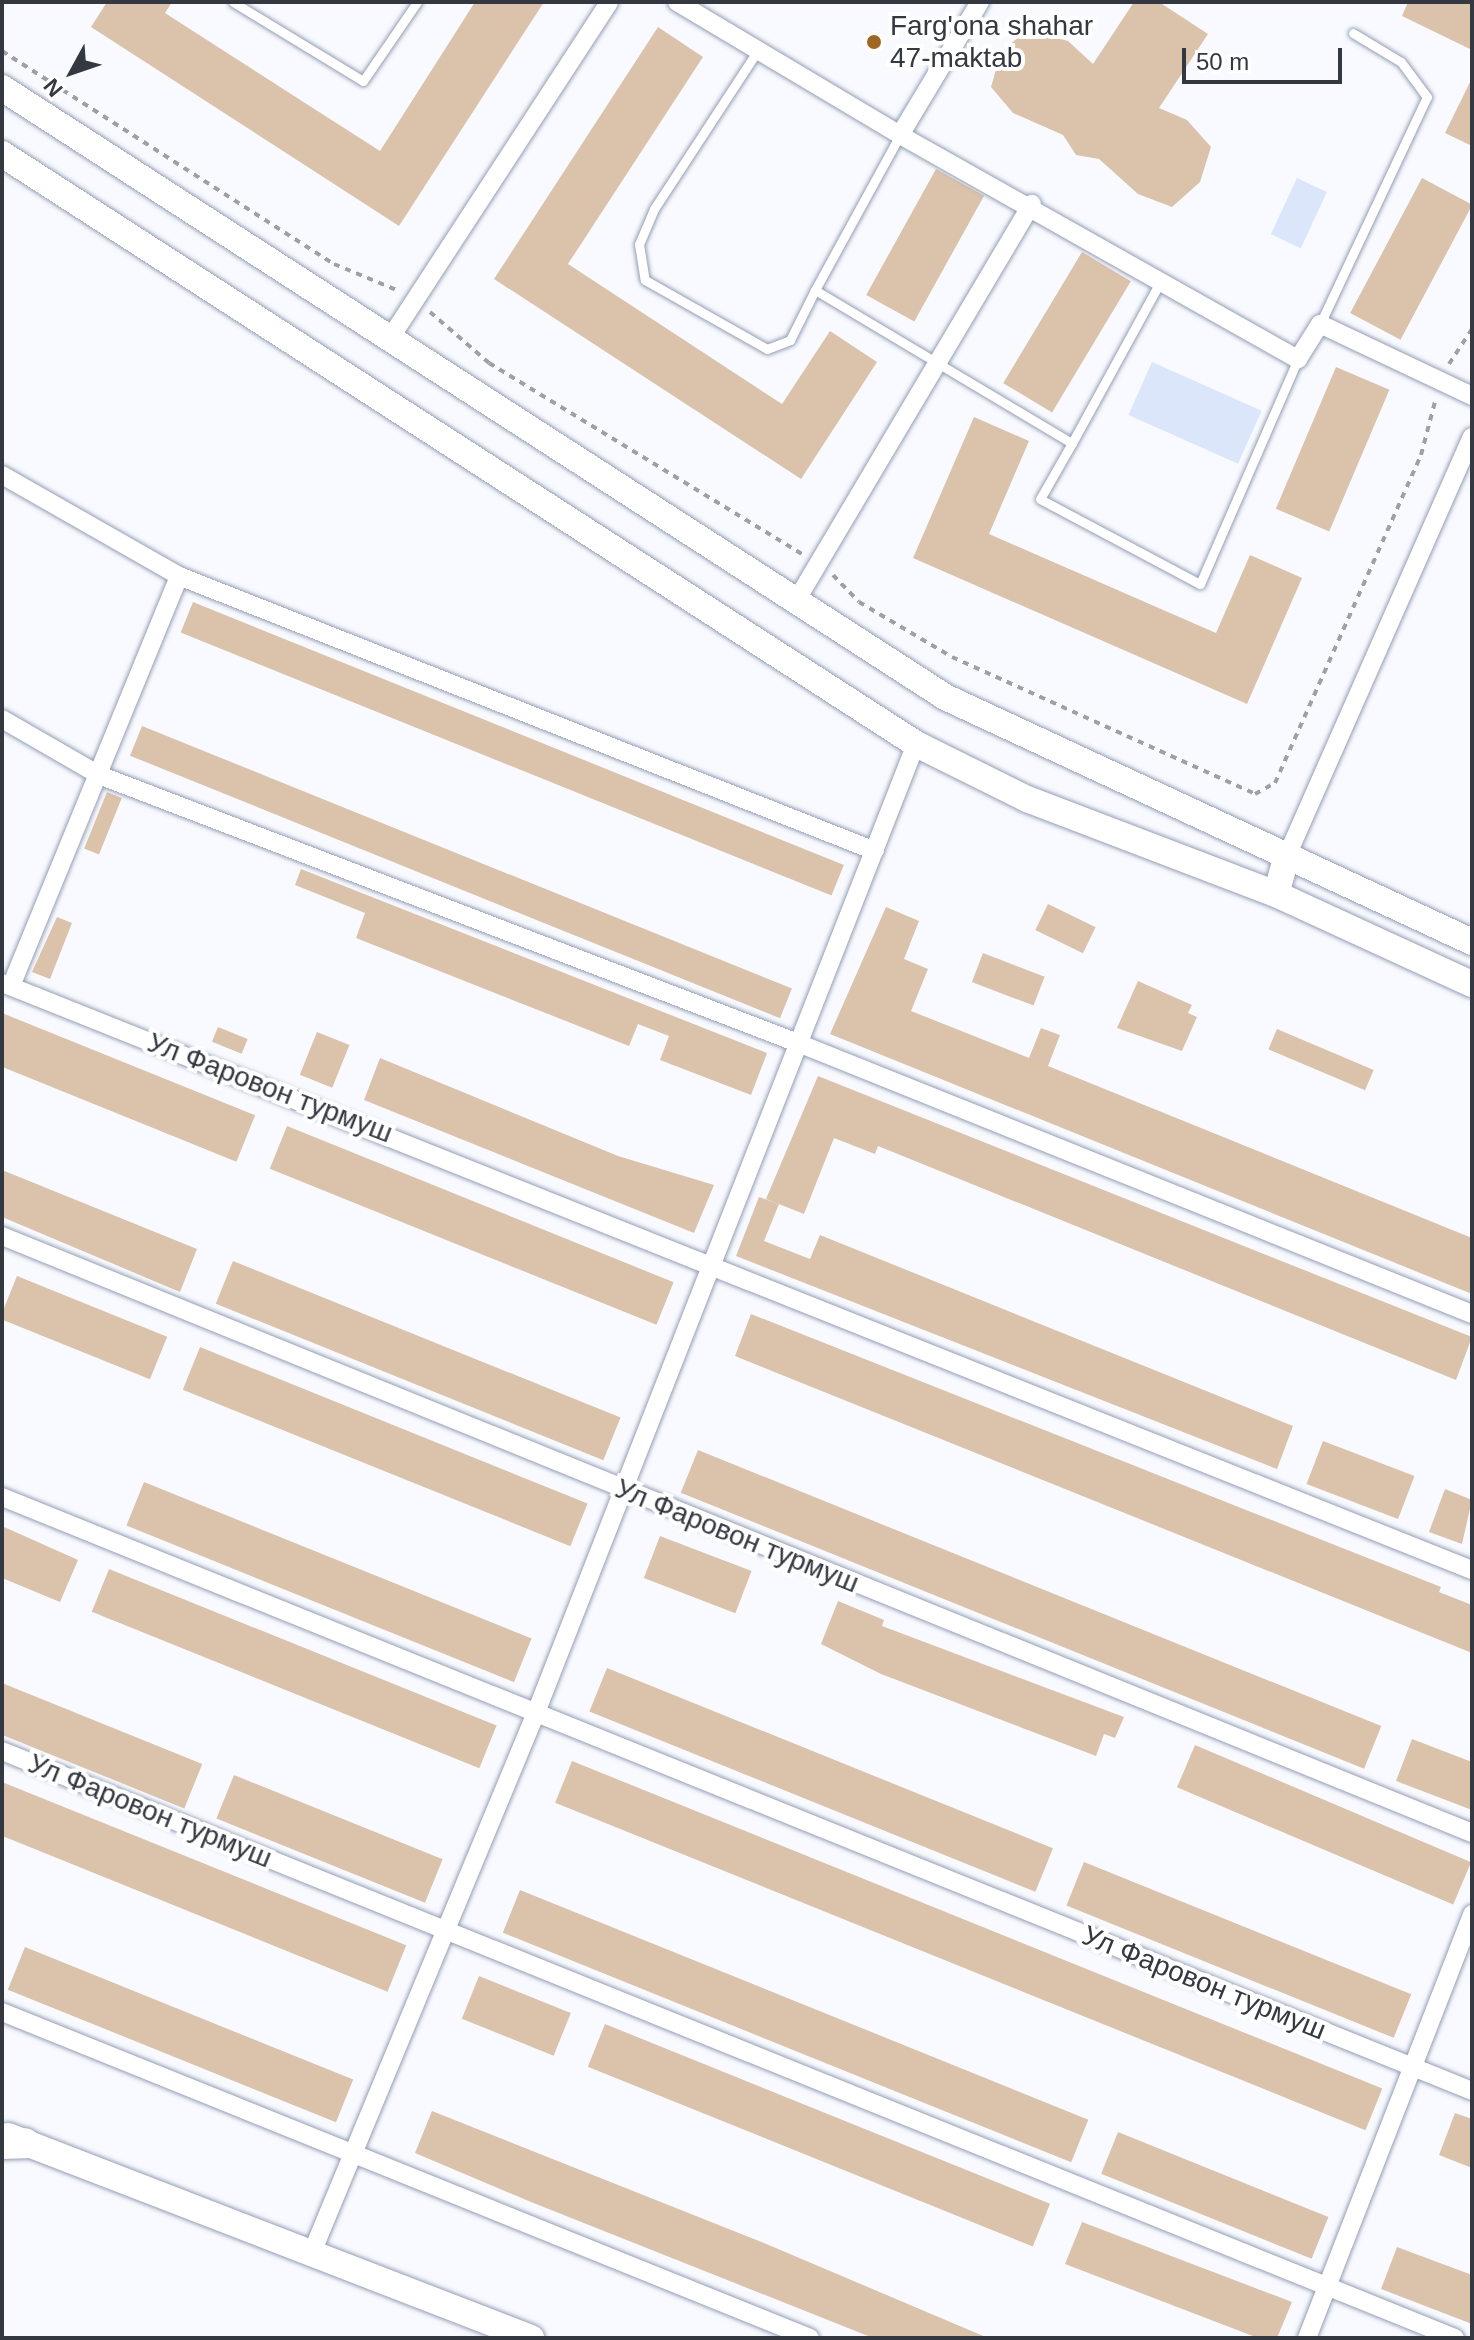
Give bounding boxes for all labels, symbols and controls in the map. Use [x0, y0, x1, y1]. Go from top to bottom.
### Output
place label: Farg'ona shahar 47-maktab [890, 9, 1093, 75]
north arrow [32, 32, 112, 112]
scale bar [1186, 32, 1346, 82]
marker: Farg'ona shahar 47-maktab [865, 33, 883, 51]
text: 50 m [1196, 48, 1249, 75]
text: N [39, 74, 68, 102]
street label: Ул Фаровон турмуш [143, 1026, 397, 1150]
street label: Ул Фаровон турмуш [610, 1472, 864, 1600]
street label: Ул Фаровон турмуш [23, 1747, 277, 1875]
street label: Ул Фаровон турмуш [1077, 1919, 1331, 2047]

